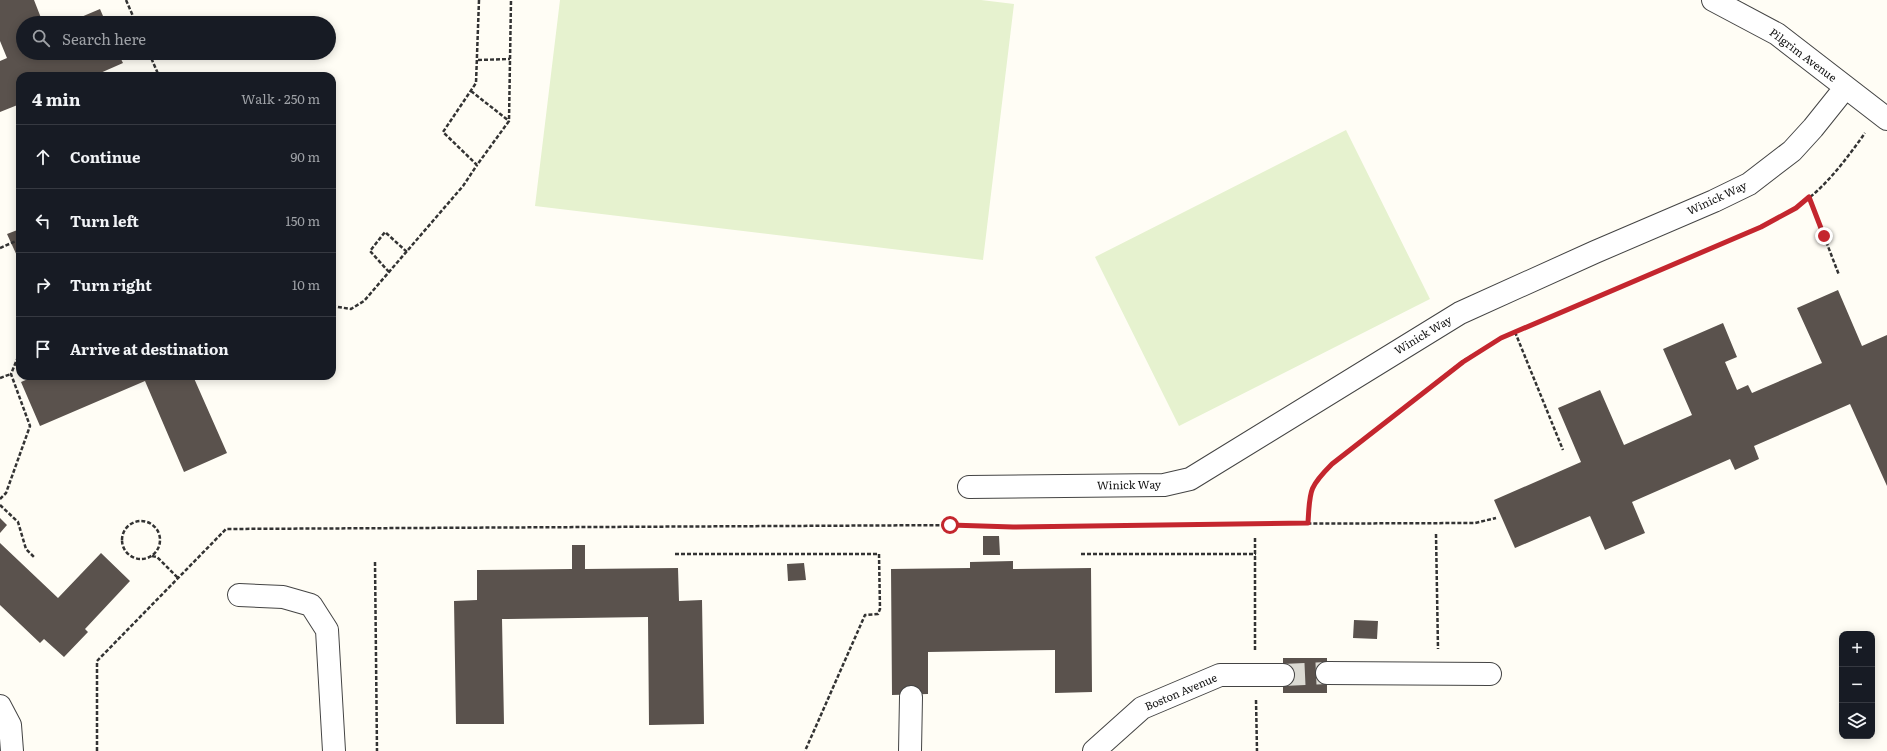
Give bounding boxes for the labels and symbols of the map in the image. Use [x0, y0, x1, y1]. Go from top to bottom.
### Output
street label: Pilgrim Avenue [1767, 24, 1841, 85]
street label: Winick Way [1684, 176, 1750, 218]
route end [1815, 227, 1833, 245]
street label: Winick Way [1391, 310, 1455, 358]
street label: Winick Way [1097, 475, 1162, 493]
route start [941, 516, 959, 534]
street label: Boston Avenue [1142, 669, 1220, 714]

